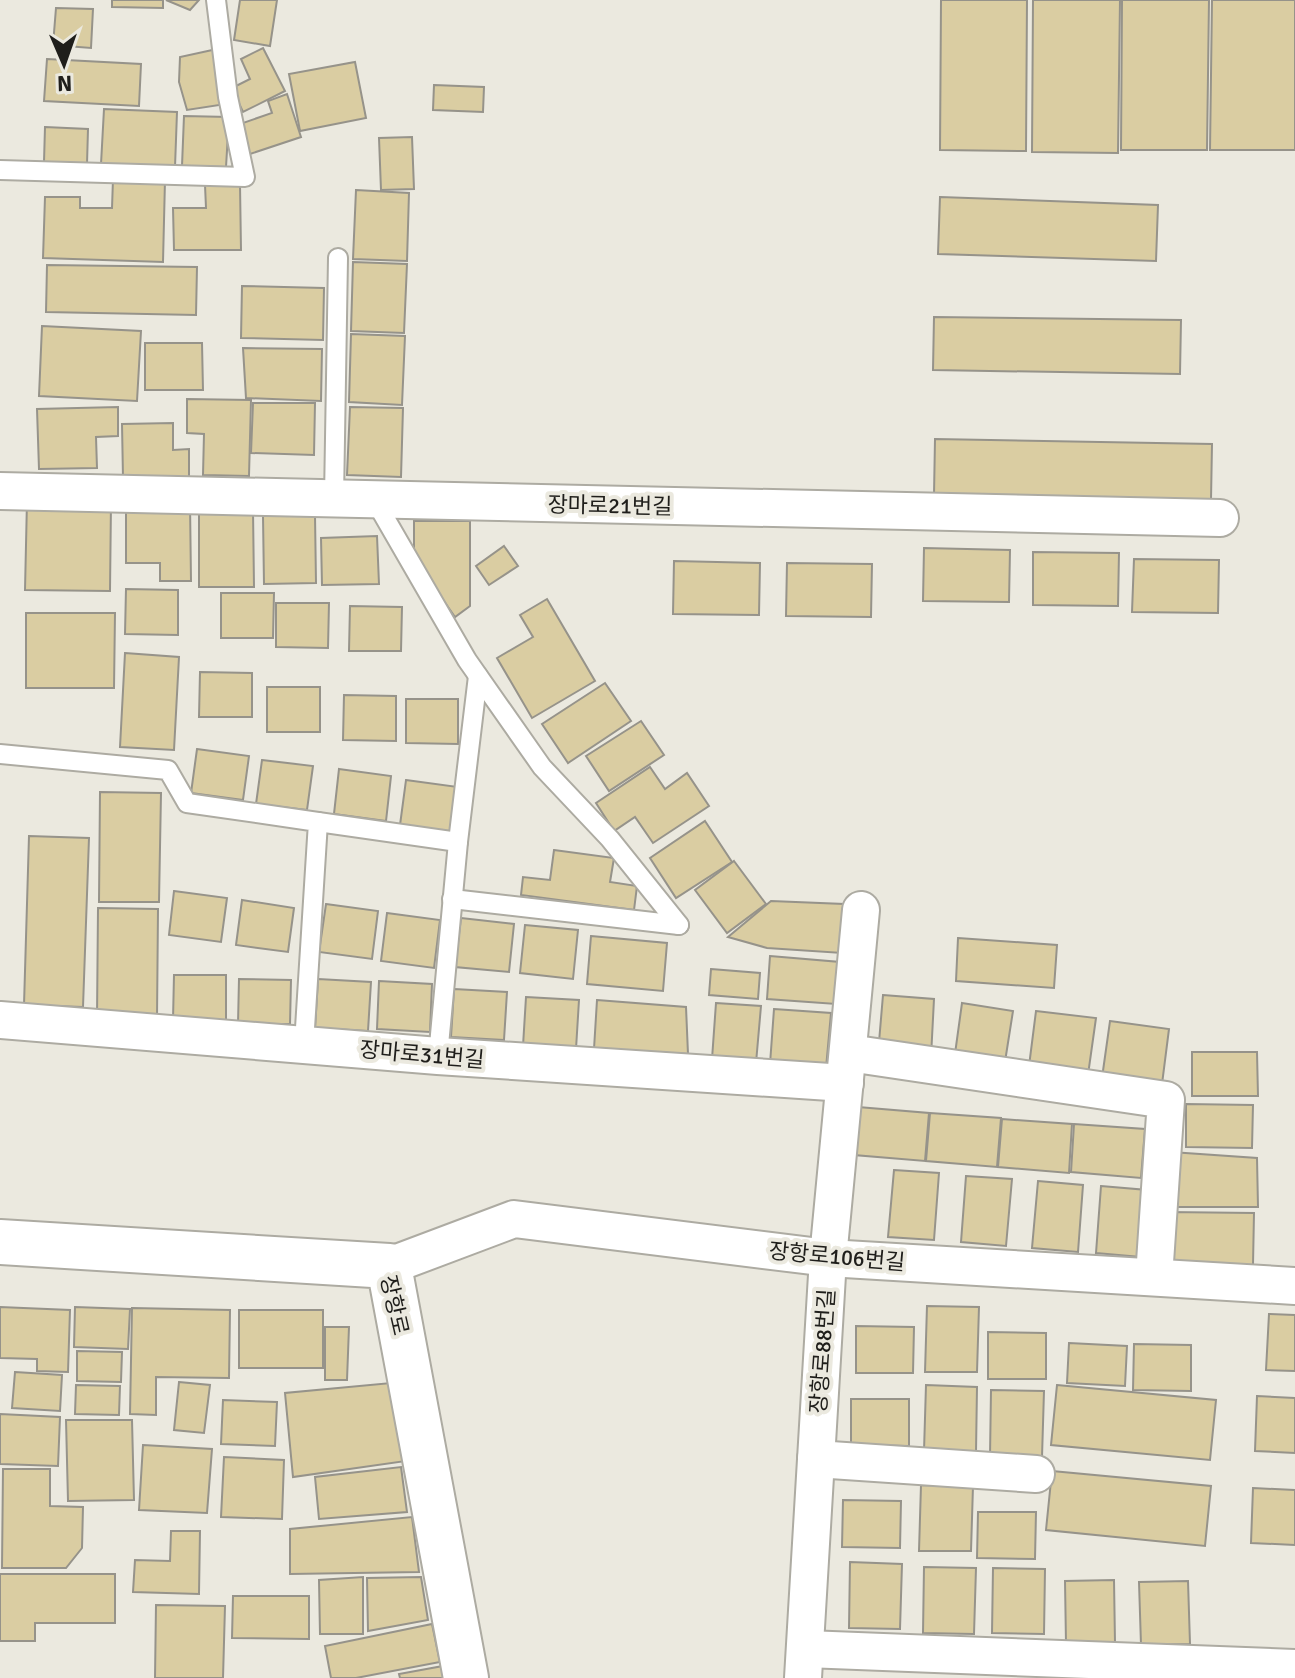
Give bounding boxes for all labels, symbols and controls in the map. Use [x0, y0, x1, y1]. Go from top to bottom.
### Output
north arrow [24, 24, 104, 104]
text: N [57, 70, 73, 97]
street label: 장마로21번길 [547, 491, 673, 520]
street label: 장마로31번길 [359, 1036, 485, 1073]
street label: 장항로106번길 [768, 1237, 906, 1276]
street label: 장항로 [375, 1272, 414, 1338]
street label: 장항로88번길 [805, 1288, 840, 1414]

